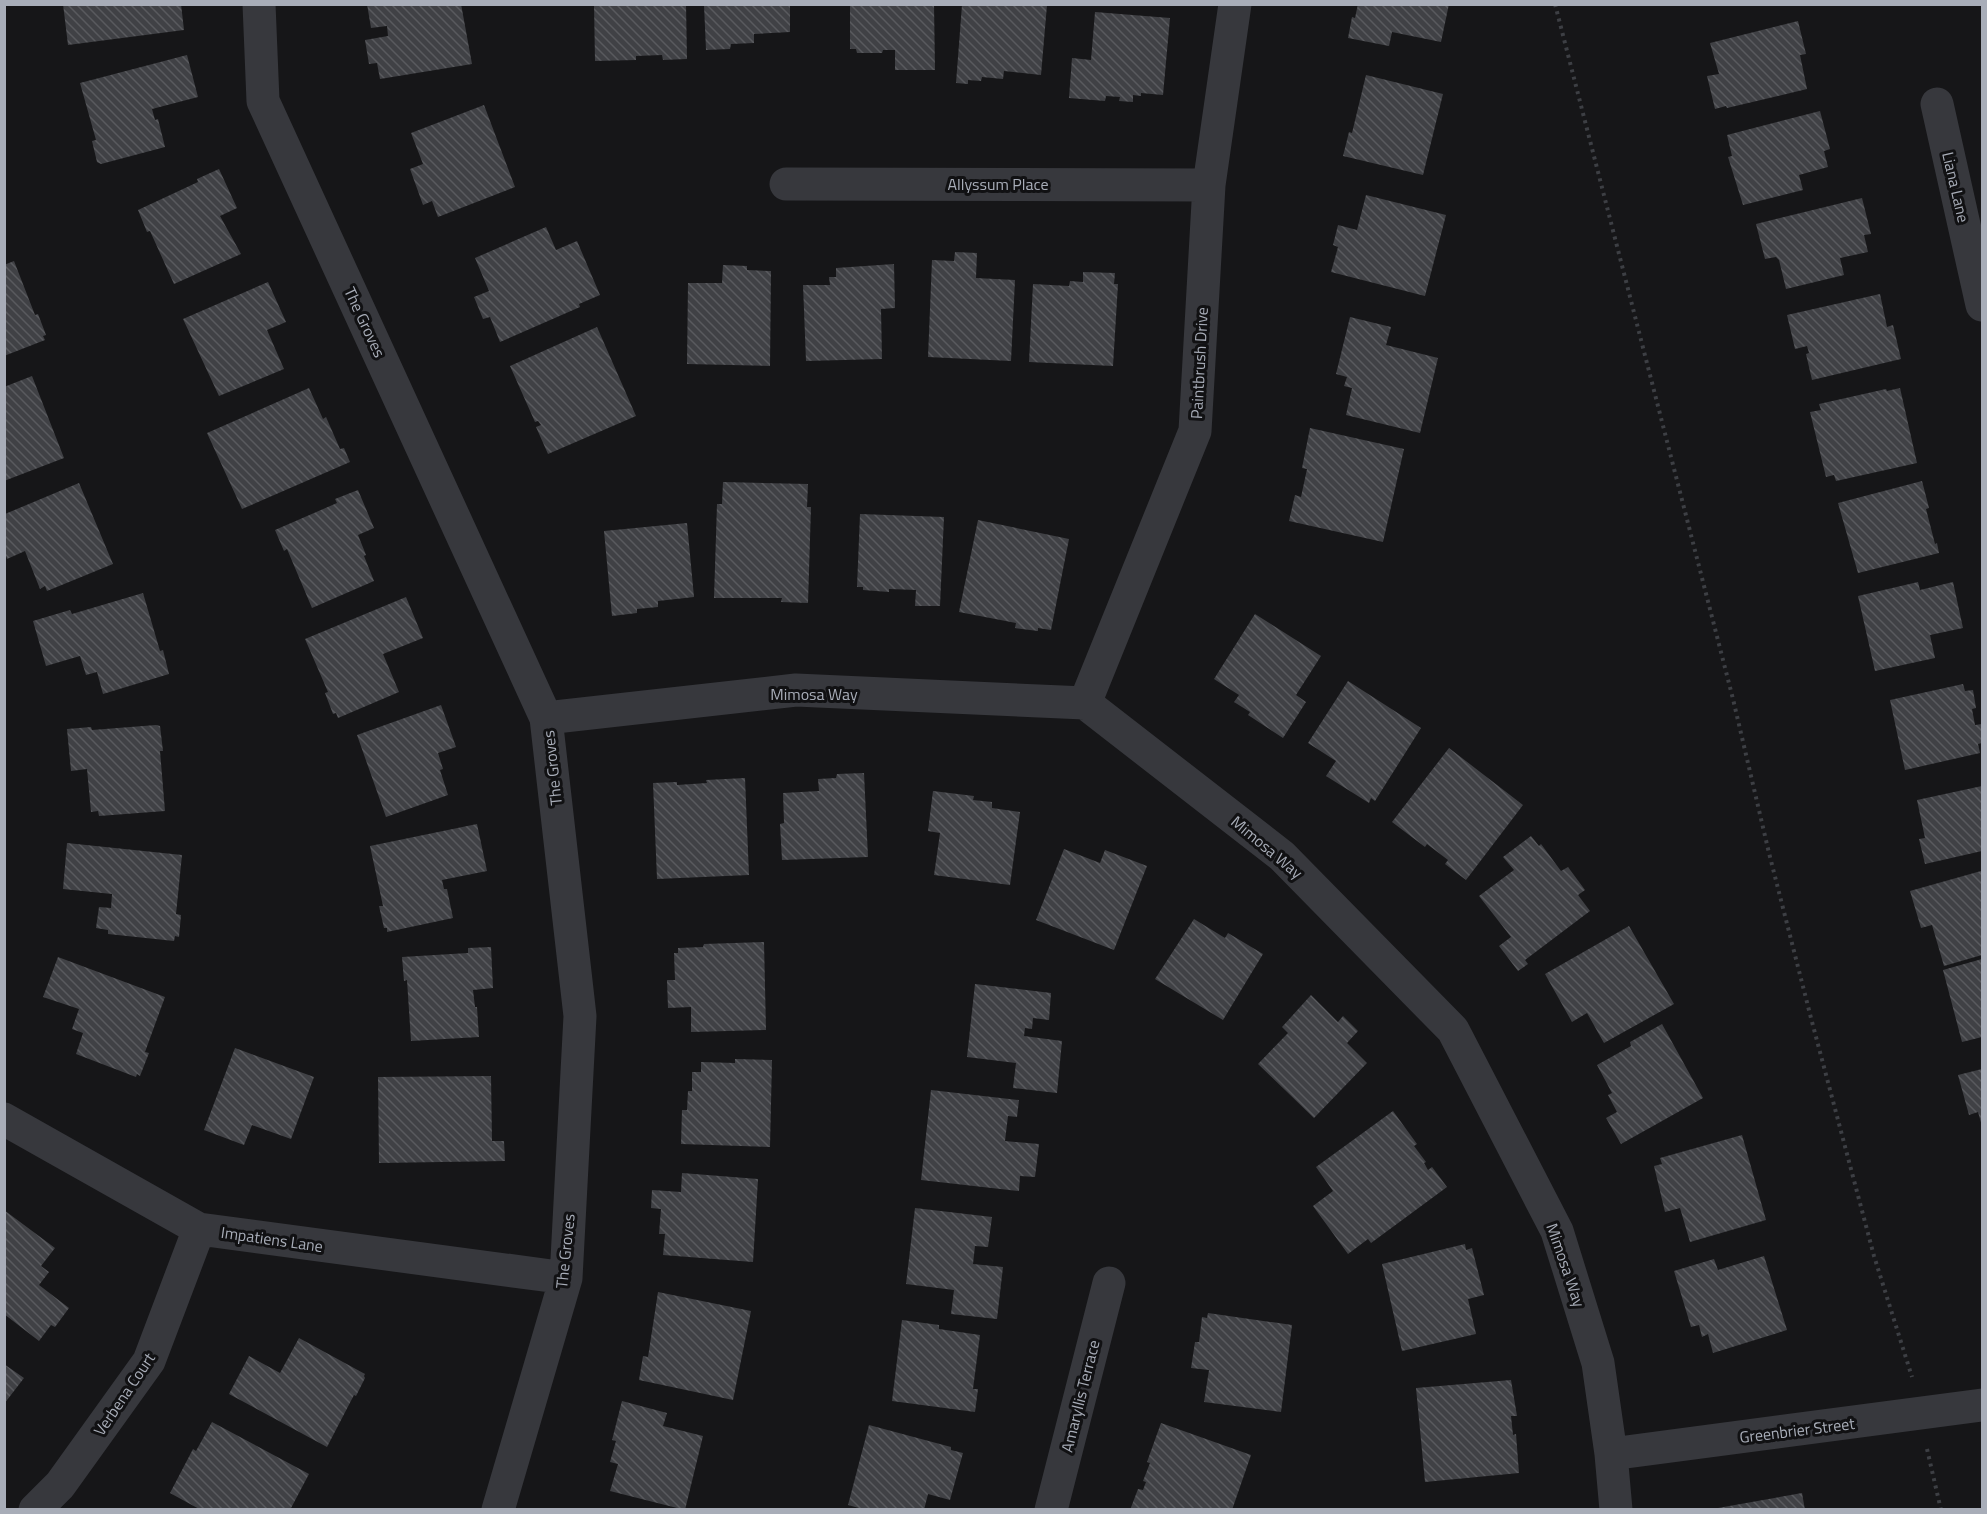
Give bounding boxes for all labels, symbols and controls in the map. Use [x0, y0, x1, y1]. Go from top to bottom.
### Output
street label: Liana Lane [1936, 149, 1976, 225]
street label: Allyssum Place [948, 172, 1048, 196]
street label: The Groves [338, 283, 392, 361]
street label: Paintbrush Drive [1184, 306, 1214, 420]
street label: Mimosa Way [770, 682, 858, 706]
street label: The Groves [536, 729, 568, 807]
street label: Mimosa Way [1226, 810, 1308, 884]
street label: The Groves [549, 1212, 581, 1290]
street label: Impatiens Lane [219, 1220, 325, 1258]
street label: Mimosa Way [1540, 1220, 1592, 1310]
street label: Amaryllis Terrace [1054, 1337, 1106, 1455]
street label: Verbena Court [87, 1347, 161, 1440]
street label: Greenbrier Street [1738, 1411, 1856, 1449]

